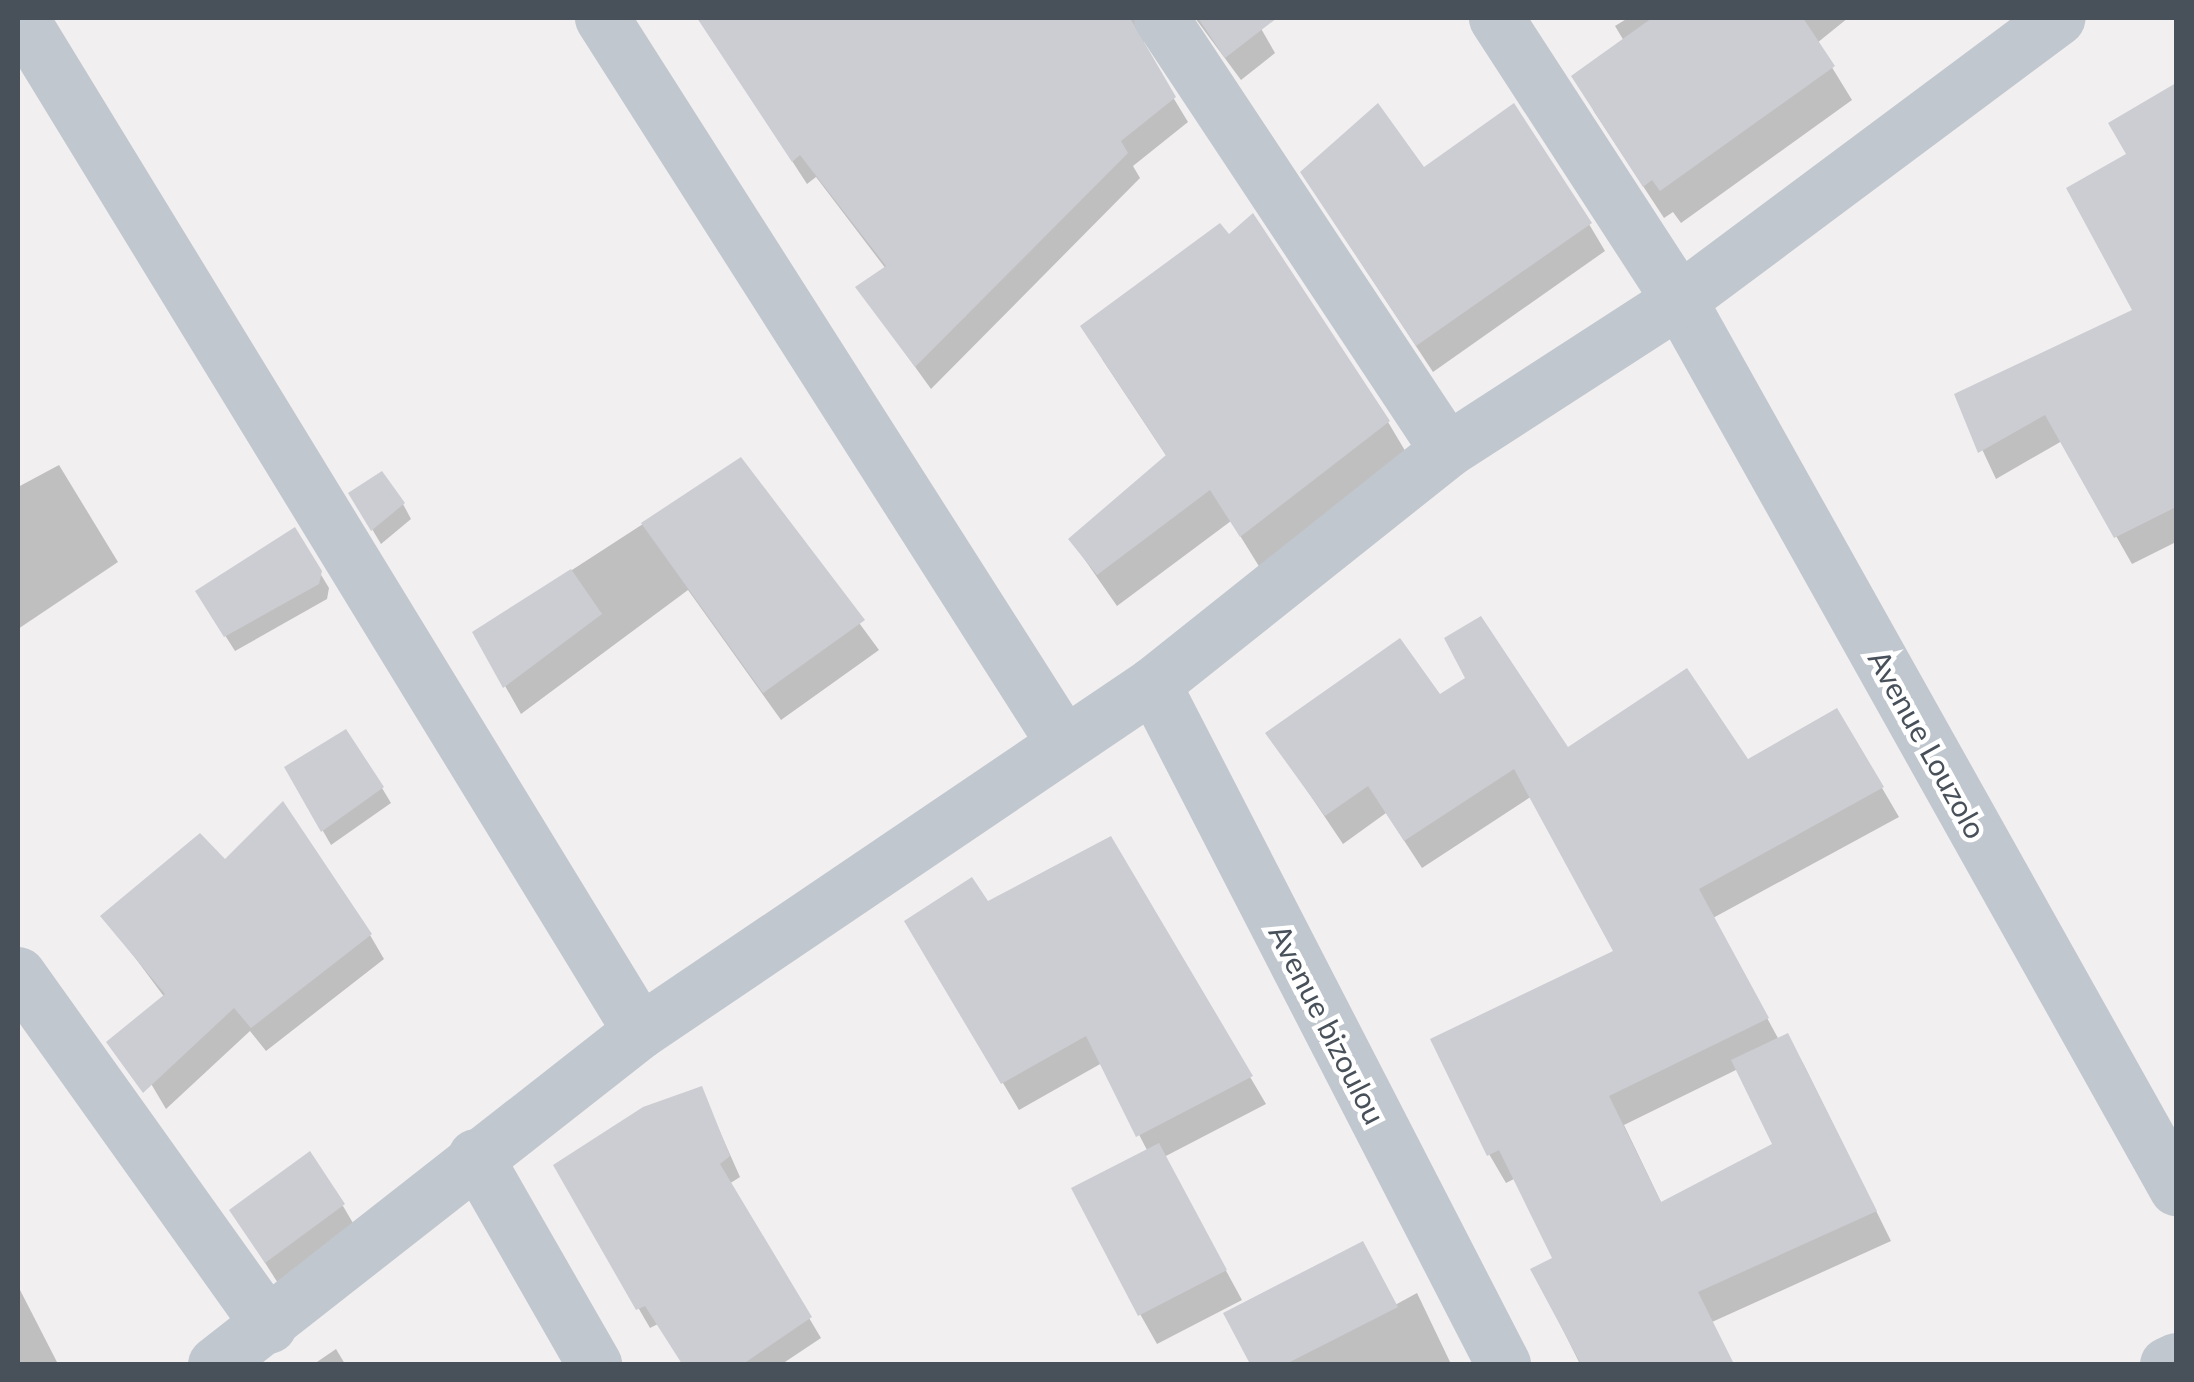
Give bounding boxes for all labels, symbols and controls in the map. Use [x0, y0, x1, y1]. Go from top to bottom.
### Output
street label: Avenue Louzolo [1861, 644, 1995, 844]
street label: Avenue bizoulou [1262, 918, 1394, 1130]

